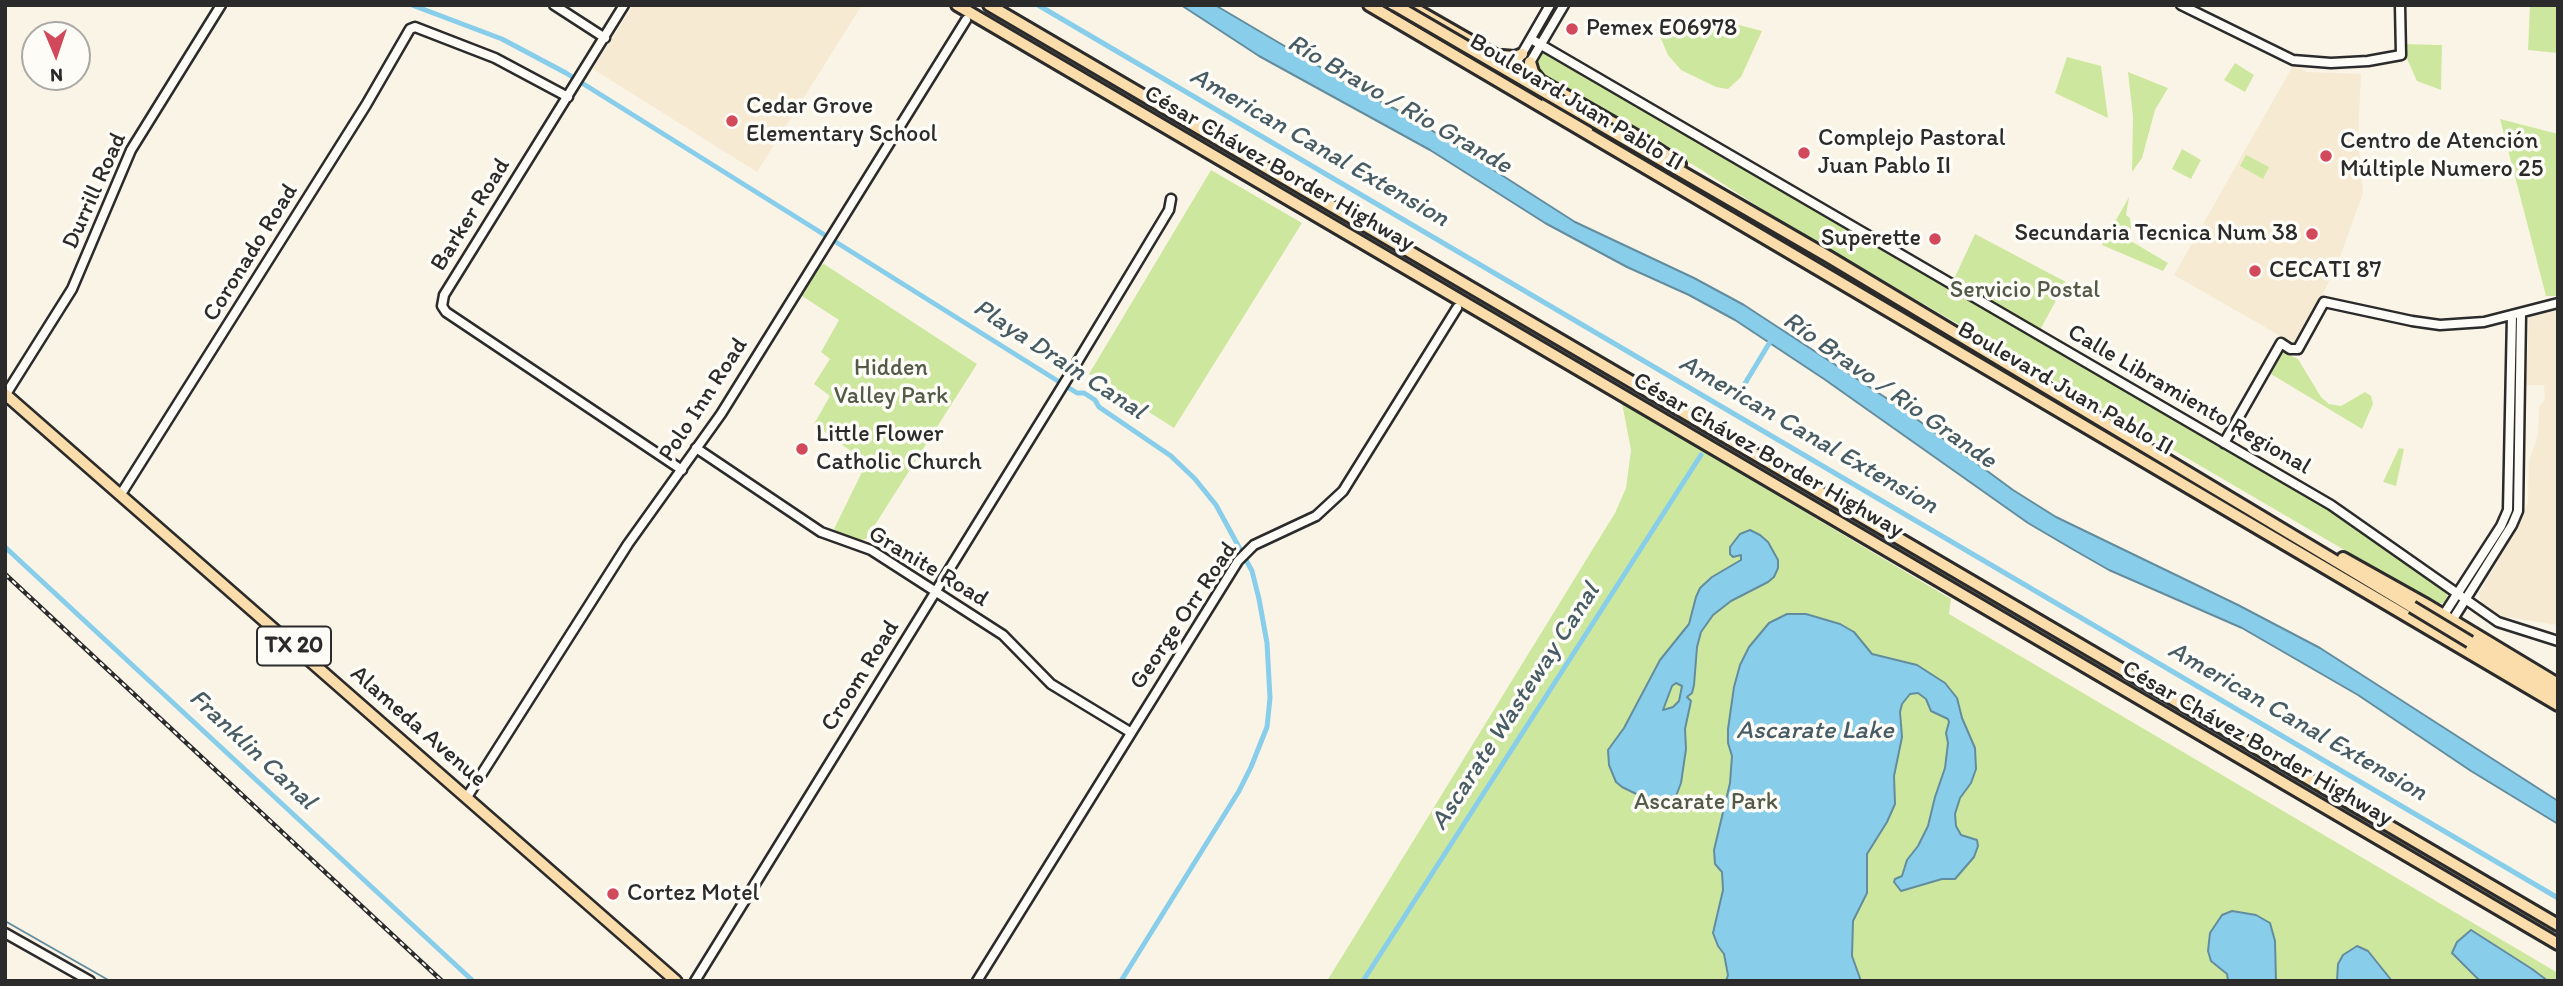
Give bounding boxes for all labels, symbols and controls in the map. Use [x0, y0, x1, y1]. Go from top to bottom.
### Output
place label: Pemex E06978 [1586, 15, 1737, 43]
north arrow [21, 21, 91, 91]
marker: Pemex E06978 [1564, 21, 1580, 37]
water label: Río Bravo / Rio Grande [1281, 28, 1517, 182]
street label: Boulevard Juan Pablo II [1464, 28, 1688, 178]
water label: American Canal Extension [1184, 61, 1454, 235]
text: N [50, 64, 63, 87]
street label: César Chávez Border Highway [1139, 80, 1419, 258]
place label: Cedar Grove Elementary School [746, 93, 937, 149]
marker: Cedar Grove Elementary School [724, 113, 740, 129]
place label: Complejo Pastoral Juan Pablo II [1818, 125, 2006, 181]
street label: Durrill Road [57, 128, 133, 254]
place label: Centro de Atención Múltiple Numero 25 [2340, 128, 2543, 184]
marker: Complejo Pastoral Juan Pablo II [1796, 145, 1812, 161]
marker: Centro de Atención Múltiple Numero 25 [2318, 148, 2334, 164]
street label: Barker Road [425, 153, 517, 277]
street label: Coronado Road [197, 179, 305, 327]
place label: Secundaria Tecnica Num 38 [2014, 220, 2298, 248]
place label: Superette [1821, 225, 1921, 253]
marker: Secundaria Tecnica Num 38 [2304, 226, 2320, 242]
marker: Superette [1927, 231, 1943, 247]
place label: CECATI 87 [2269, 257, 2381, 285]
marker: CECATI 87 [2247, 263, 2263, 279]
park label: Servicio Postal [1950, 277, 2100, 305]
water label: Playa Drain Canal [967, 293, 1151, 427]
water label: Río Bravo / Rio Grande [1776, 305, 2002, 477]
street label: Boulevard Juan Pablo II [1952, 315, 2178, 463]
street label: Calle Libramiento Regional [2062, 318, 2316, 482]
street label: Polo Inn Road [653, 333, 755, 467]
water label: American Canal Extension [1673, 348, 1943, 522]
park label: Hidden Valley Park [834, 355, 948, 411]
street label: César Chávez Border Highway [1628, 367, 1908, 545]
place label: Little Flower Catholic Church [816, 421, 982, 477]
marker: Little Flower Catholic Church [794, 441, 810, 457]
street label: Granite Road [863, 520, 993, 614]
street label: George Orr Road [1124, 537, 1244, 695]
water label: Ascarate Wasteway Canal [1425, 578, 1607, 836]
street label: Croom Road [815, 615, 907, 737]
road number: TX 20 [257, 626, 331, 666]
water label: American Canal Extension [2162, 635, 2432, 809]
street label: César Chávez Border Highway [2117, 655, 2397, 833]
street label: Alameda Avenue [344, 660, 492, 794]
water label: Franklin Canal [182, 683, 322, 817]
water label: Ascarate Lake [1736, 715, 1894, 747]
park label: Ascarate Park [1634, 789, 1778, 817]
place label: Cortez Motel [627, 880, 759, 908]
marker: Cortez Motel [605, 886, 621, 902]

